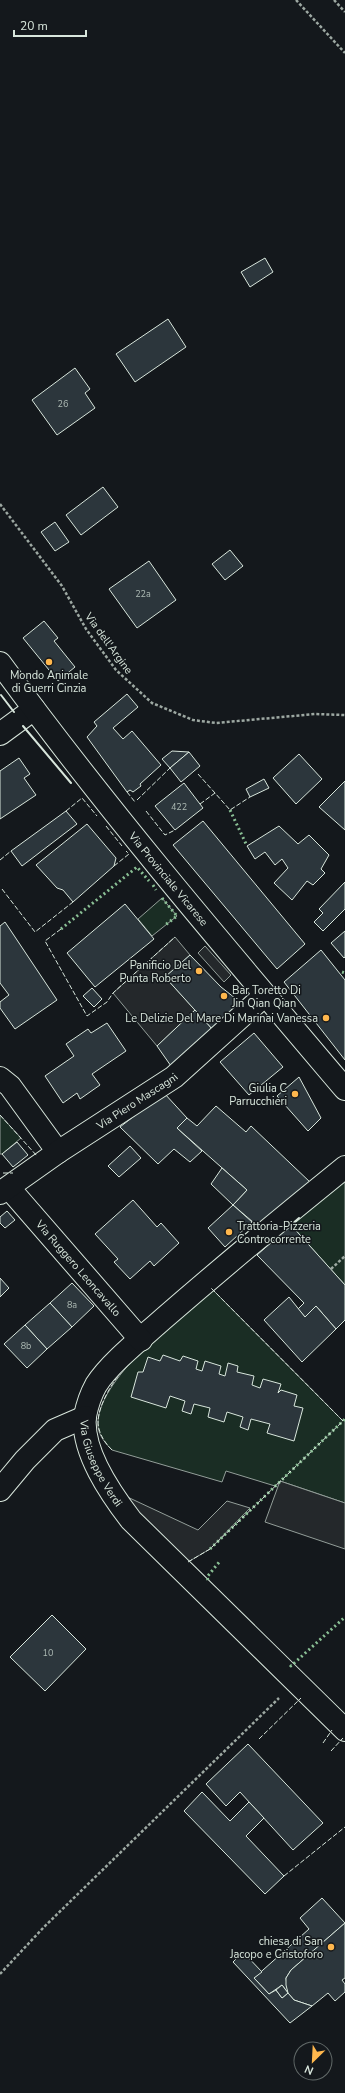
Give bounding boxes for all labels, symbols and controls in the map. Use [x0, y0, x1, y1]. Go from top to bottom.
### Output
scale bar [14, 12, 86, 38]
text: 20 m [20, 18, 48, 34]
house number: 26 [58, 398, 68, 410]
house number: 22a [135, 588, 151, 600]
street label: Via dell'Argine [81, 609, 136, 677]
marker: Mondo Animale di Guerri Cinzia [44, 657, 54, 667]
place label: Mondo Animale di Guerri Cinzia [10, 668, 88, 696]
house number: 422 [171, 801, 187, 813]
street label: Via Provinciale Vicarese [125, 828, 211, 930]
place label: Panificio Del Punta Roberto [119, 958, 192, 986]
marker: Panificio Del Punta Roberto [194, 966, 204, 976]
place label: Bar Toretto Di Jin Qian Qian [231, 983, 301, 1011]
marker: Bar Toretto Di Jin Qian Qian [219, 991, 229, 1001]
place label: Le Delizie Del Mare Di Marinai Vanessa [125, 1011, 318, 1026]
marker: Le Delizie Del Mare Di Marinai Vanessa [321, 1013, 331, 1023]
street label: Via Piero Mascagni [93, 1070, 181, 1134]
place label: Giulia C Parrucchieri [229, 1081, 287, 1109]
marker: Giulia C Parrucchieri [290, 1089, 300, 1099]
street label: Via Ruggero Leoncavallo [31, 1216, 124, 1320]
place label: Trattoria-Pizzeria Controcorrente [237, 1219, 321, 1247]
marker: Trattoria-Pizzeria Controcorrente [224, 1227, 234, 1237]
house number: 8a [67, 1299, 77, 1311]
house number: 8b [21, 1340, 31, 1352]
street label: Via Giuseppe Verdi [77, 1418, 126, 1510]
house number: 10 [43, 1647, 53, 1659]
place label: chiesa di San Jacopo e Cristoforo [229, 1934, 323, 1962]
marker: chiesa di San Jacopo e Cristoforo [326, 1942, 336, 1952]
north arrow [293, 2041, 333, 2081]
text: N [302, 2061, 316, 2078]

